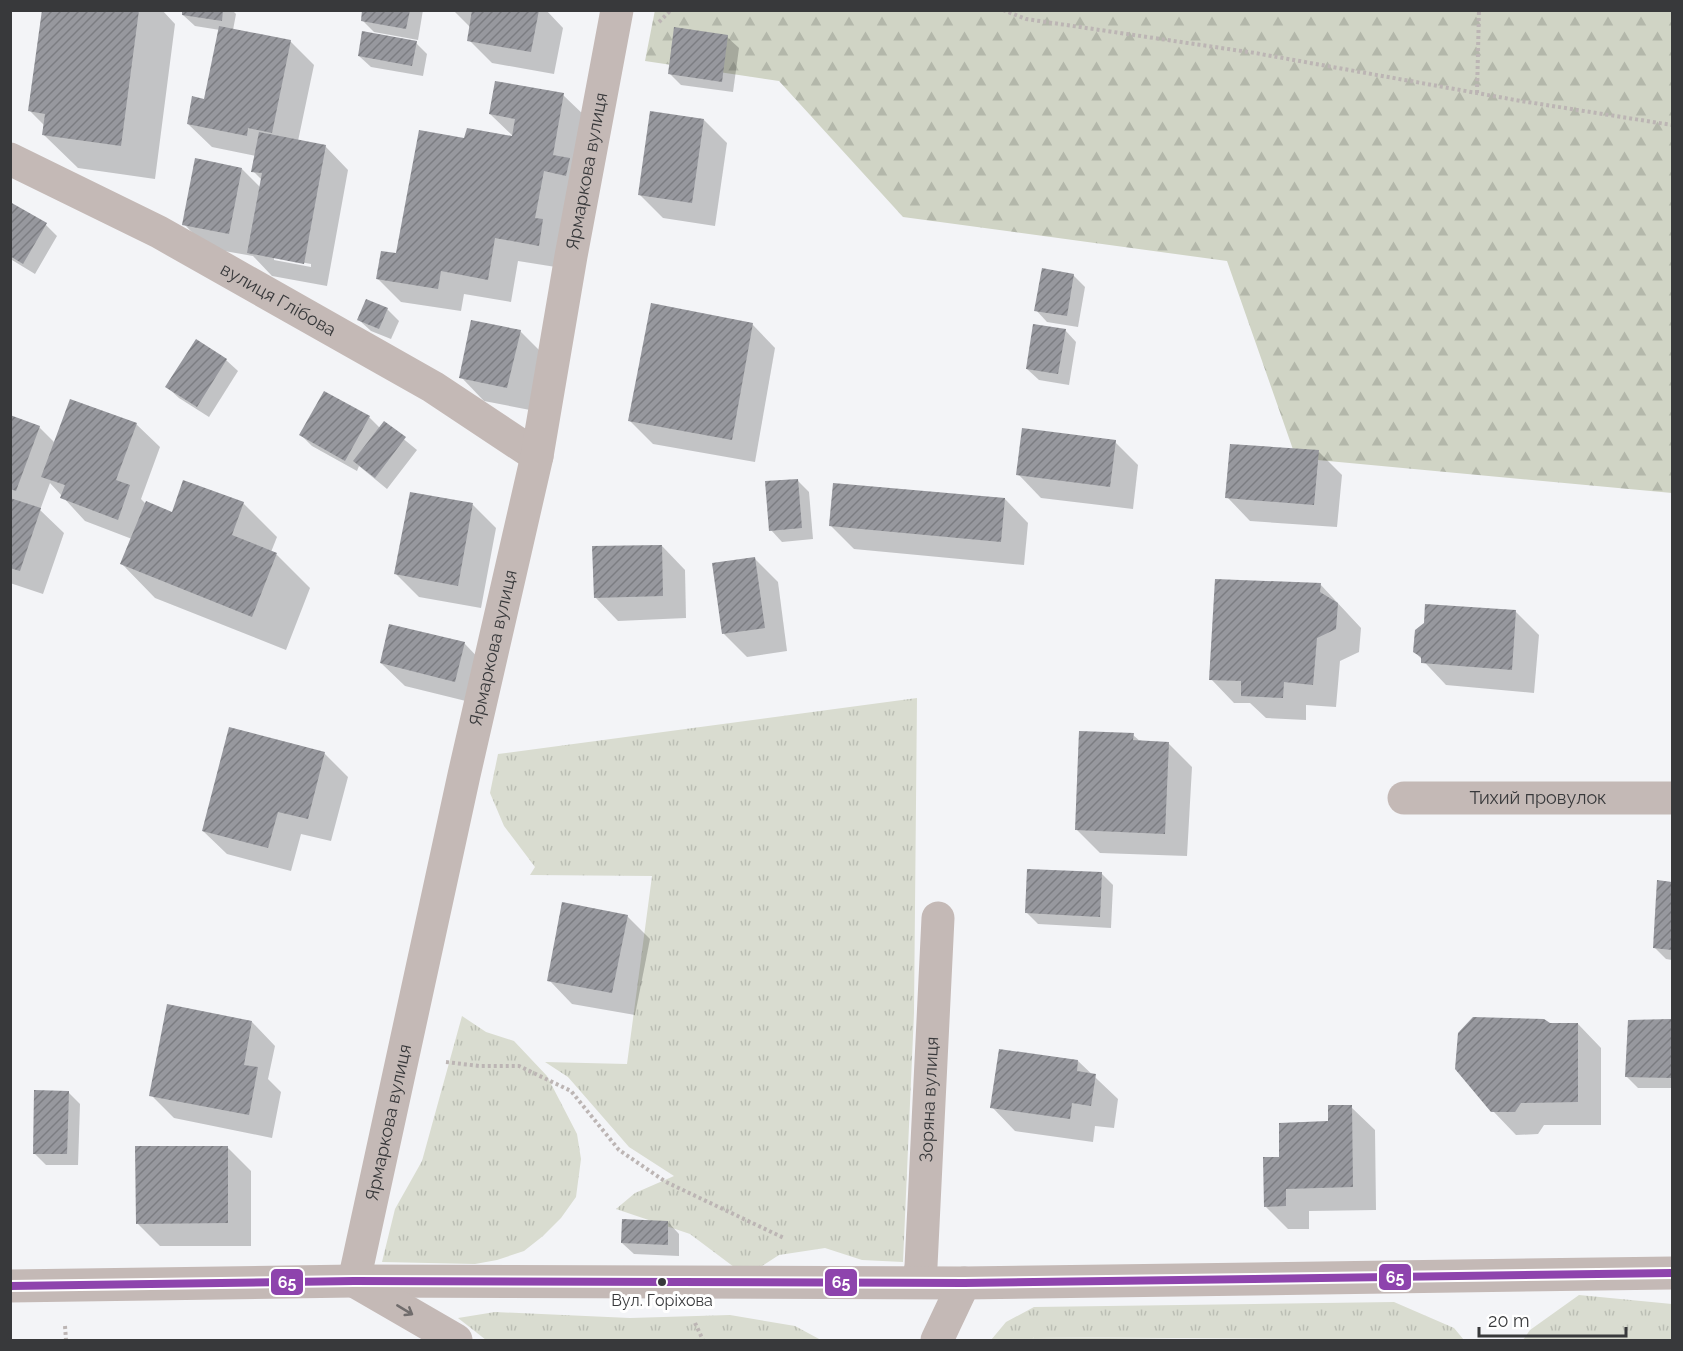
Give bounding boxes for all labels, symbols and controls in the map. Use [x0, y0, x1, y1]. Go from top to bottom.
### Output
street label: Ярмаркова вулиця [561, 91, 611, 252]
street label: вулиця Глібова [217, 258, 340, 340]
street label: Ярмаркова вулиця [465, 568, 521, 728]
street label: Тихий провулок [1470, 787, 1606, 808]
street label: Зоряна вулиця [915, 1036, 942, 1163]
street label: Ярмаркова вулиця [361, 1042, 415, 1203]
line badge: 65 [1378, 1263, 1412, 1291]
line badge: 65 [270, 1268, 304, 1296]
line badge: 65 [824, 1268, 858, 1297]
text: 65 [1386, 1268, 1404, 1287]
text: 65 [278, 1273, 296, 1292]
text: 65 [832, 1273, 850, 1292]
marker: Вул. Горіхова [656, 1276, 668, 1288]
place label: Вул. Горіхова [611, 1291, 713, 1310]
scale bar [1479, 1300, 1626, 1338]
one-way arrow [396, 1305, 413, 1317]
text: 20 m [1488, 1310, 1530, 1331]

